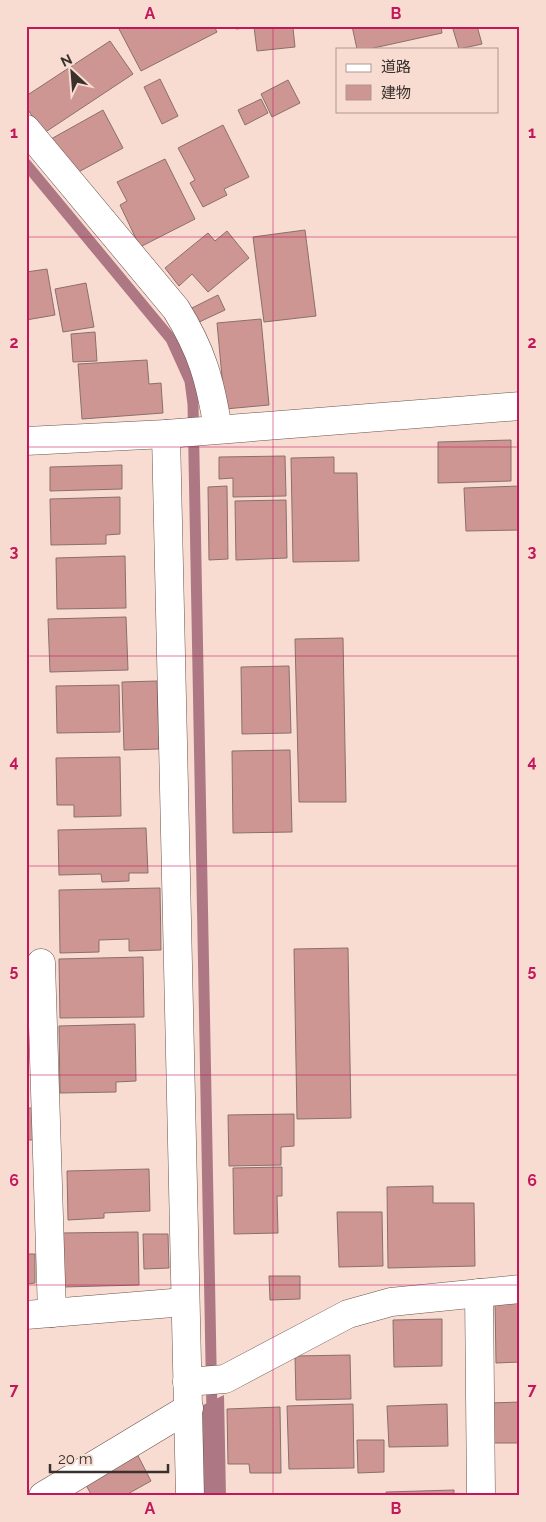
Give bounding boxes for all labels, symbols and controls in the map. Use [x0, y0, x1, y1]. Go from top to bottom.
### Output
text: A [145, 4, 156, 23]
text: B [391, 4, 402, 23]
north arrow [48, 48, 98, 98]
legend [336, 48, 498, 112]
text: N [58, 51, 75, 70]
text: 道路 [381, 58, 411, 76]
text: 建物 [381, 84, 411, 102]
text: 1 [10, 123, 18, 142]
text: 1 [528, 123, 536, 142]
text: 2 [9, 333, 19, 352]
text: 2 [527, 333, 537, 352]
text: 3 [10, 542, 19, 561]
text: 3 [528, 542, 537, 561]
text: 4 [9, 752, 19, 771]
text: 4 [527, 752, 537, 771]
text: 5 [10, 961, 19, 980]
text: 5 [528, 961, 537, 980]
text: 6 [9, 1171, 19, 1190]
text: 6 [527, 1171, 537, 1190]
text: 7 [10, 1380, 19, 1399]
text: 7 [528, 1380, 537, 1399]
scale bar [50, 1442, 168, 1474]
text: 20 m [58, 1450, 93, 1468]
text: A [145, 1499, 156, 1518]
text: B [391, 1499, 402, 1518]

